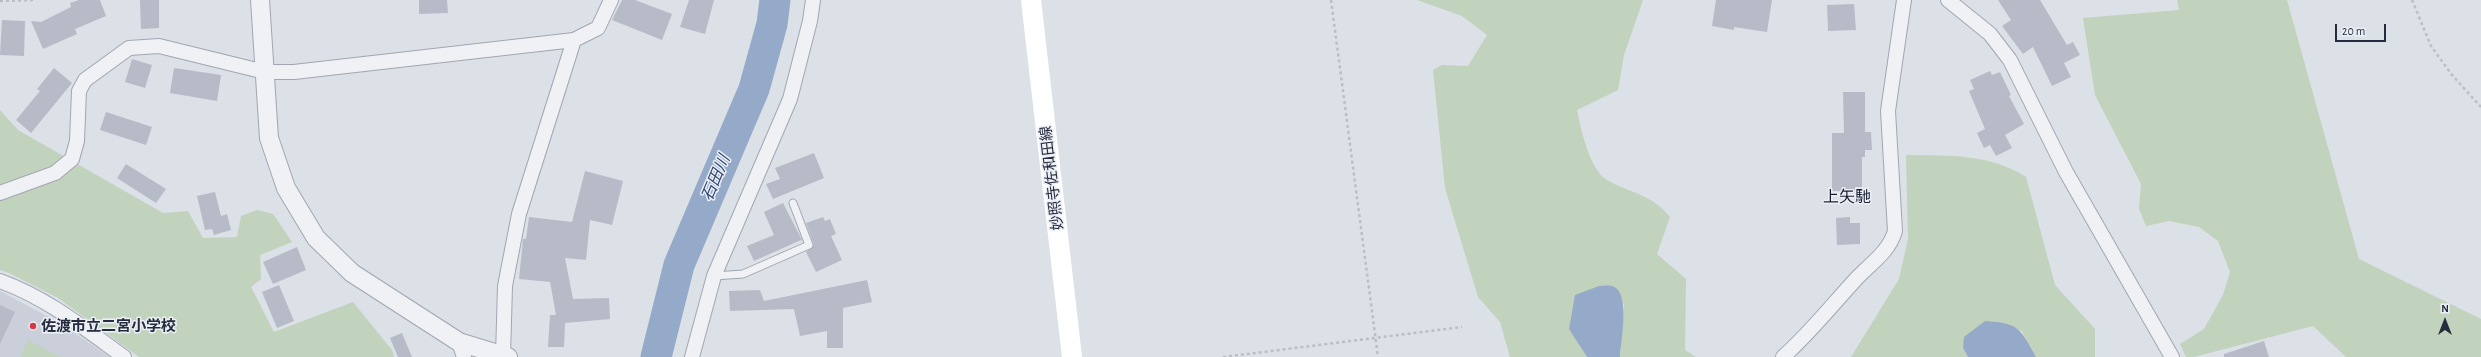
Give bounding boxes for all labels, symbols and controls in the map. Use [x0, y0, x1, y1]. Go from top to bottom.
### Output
scale bar [2337, 16, 2388, 42]
text: 20 m [2342, 25, 2365, 37]
street label: 妙照寺佐和田線 [1037, 125, 1067, 231]
water label: 石田川 [698, 152, 734, 204]
district label: 上矢馳 [1823, 187, 1871, 207]
north arrow [2425, 301, 2465, 341]
text: N [2441, 303, 2449, 314]
place label: 佐渡市立二宮小学校 [41, 317, 176, 335]
marker: 佐渡市立二宮小学校 [28, 321, 38, 331]

